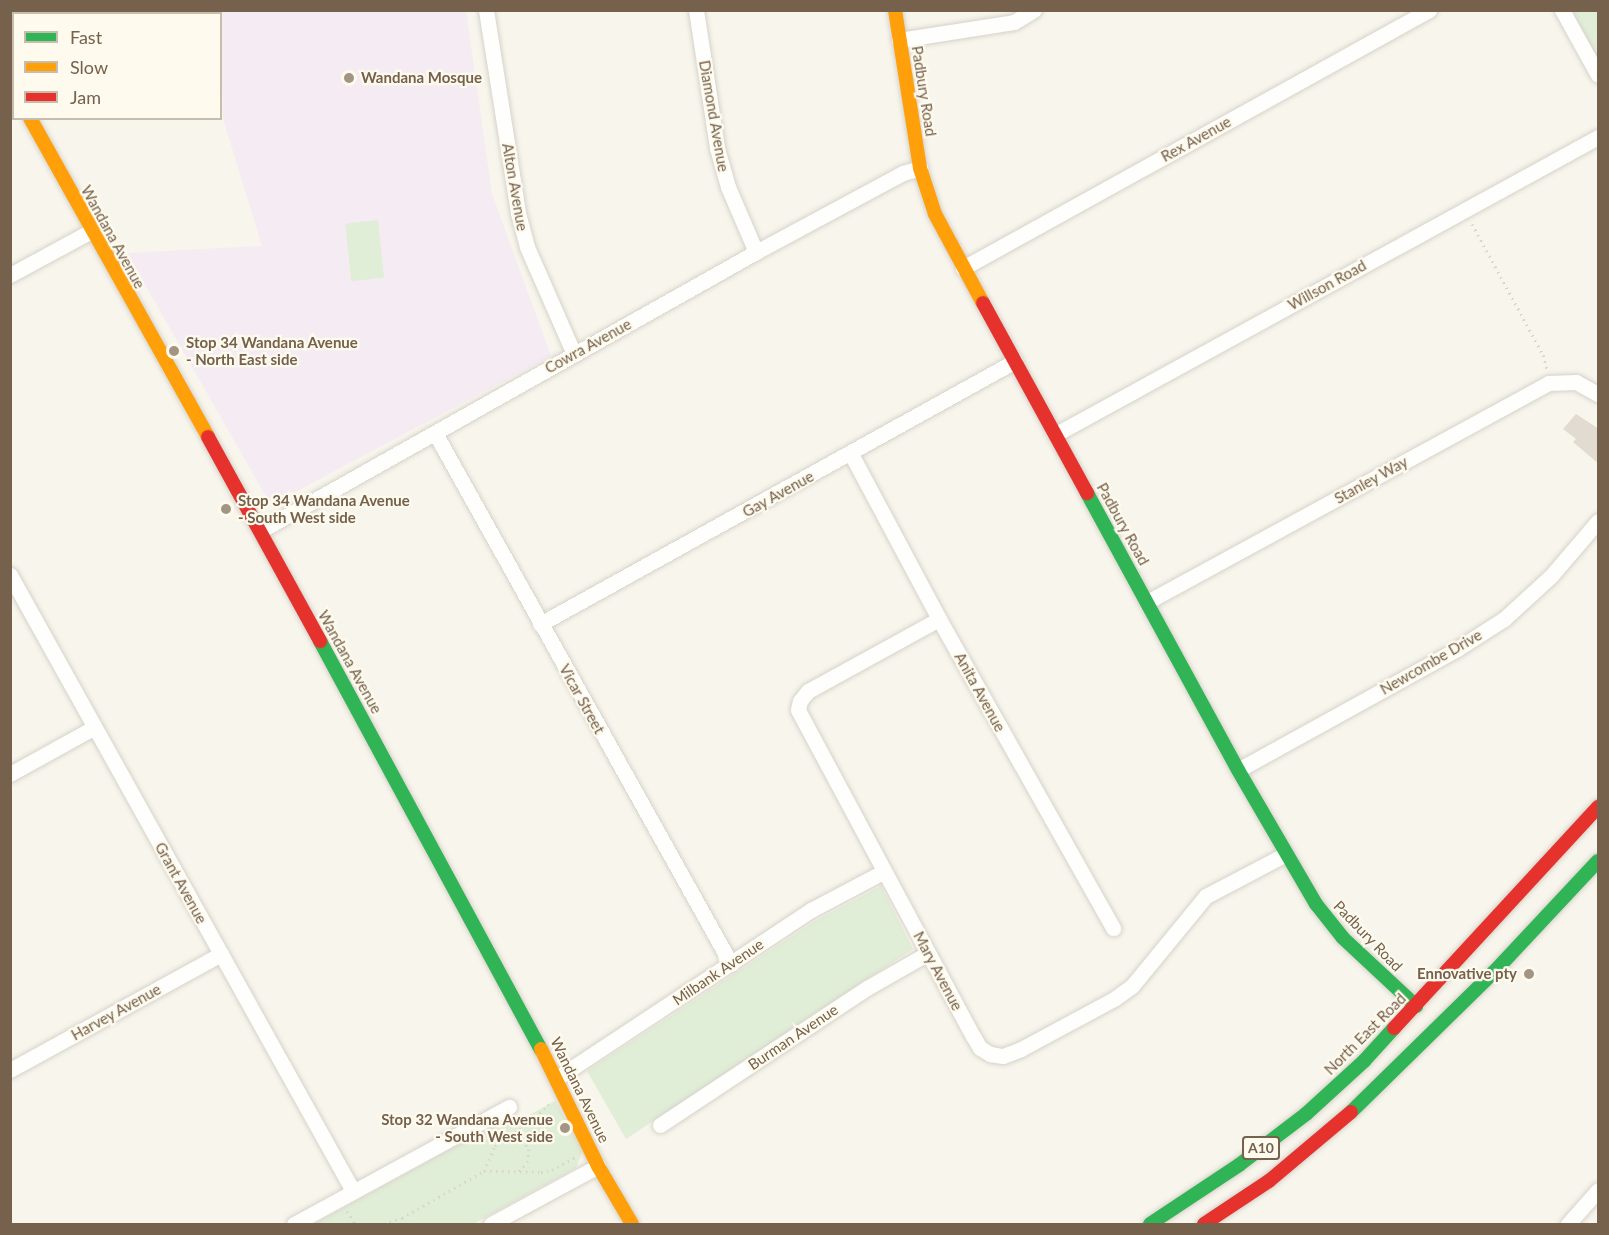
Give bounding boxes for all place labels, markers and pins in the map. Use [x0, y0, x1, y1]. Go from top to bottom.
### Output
place label: Wandana Mosque [361, 69, 482, 87]
marker: Wandana Mosque [342, 71, 356, 85]
place label: Stop 34 Wandana Avenue - North East side [186, 333, 358, 368]
marker: Stop 34 Wandana Avenue - North East side [167, 344, 181, 358]
place label: Stop 34 Wandana Avenue - South West side [238, 491, 410, 526]
marker: Stop 34 Wandana Avenue - South West side [219, 502, 233, 516]
place label: Ennovative pty [1417, 965, 1517, 983]
marker: Ennovative pty [1522, 967, 1536, 981]
place label: Stop 32 Wandana Avenue - South West side [381, 1110, 553, 1145]
marker: Stop 32 Wandana Avenue - South West side [558, 1121, 572, 1135]

